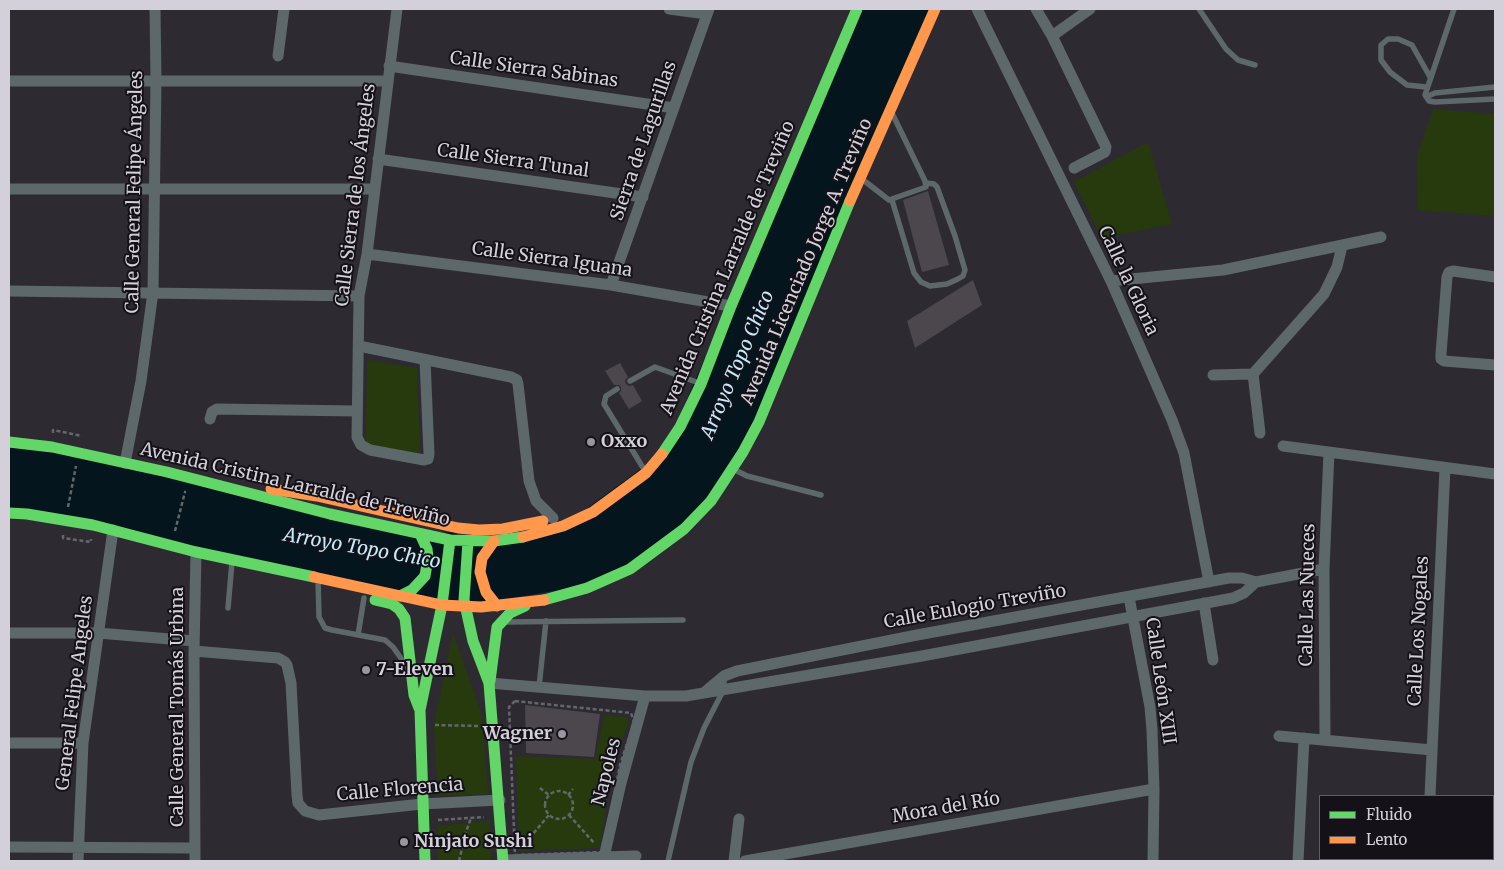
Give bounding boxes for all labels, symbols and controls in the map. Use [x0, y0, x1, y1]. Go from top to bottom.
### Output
street label: Calle Sierra Sabinas [449, 48, 619, 92]
street label: Sierra de Lagurillas [607, 58, 681, 224]
street label: Calle General Felipe Ángeles [122, 70, 148, 314]
street label: Calle Sierra de los Ángeles [332, 82, 380, 308]
street label: Avenida Licenciado Jorge A. Treviño [737, 115, 877, 409]
street label: Avenida Cristina Larralde de Treviño [656, 118, 800, 418]
street label: Calle Sierra Tunal [436, 140, 590, 182]
street label: Calle la Gloria [1093, 223, 1163, 339]
street label: Calle Sierra Iguana [470, 238, 634, 282]
water label: Arroyo Topo Chico [696, 287, 780, 443]
place label: Oxxo [601, 431, 647, 453]
marker: Oxxo [585, 436, 597, 448]
street label: Avenida Cristina Larralde de Treviño [138, 439, 452, 531]
street label: Calle Las Nueces [1296, 523, 1320, 667]
water label: Arroyo Topo Chico [282, 524, 442, 574]
street label: Calle Los Nogales [1404, 555, 1434, 707]
street label: Calle Eulogio Treviño [882, 580, 1068, 634]
street label: Calle General Tomás Urbina [167, 587, 189, 827]
street label: General Felipe Angeles [52, 594, 98, 792]
street label: Calle León XIII [1140, 616, 1180, 746]
place label: 7-Eleven [376, 659, 454, 681]
marker: 7-Eleven [360, 664, 372, 676]
place label: Wagner [483, 723, 552, 745]
marker: Wagner [556, 728, 568, 740]
street label: Napoles [588, 736, 626, 808]
street label: Calle Florencia [336, 774, 464, 806]
street label: Mora del Río [891, 788, 1001, 828]
legend [1319, 795, 1494, 860]
text: Fluido [1366, 805, 1412, 824]
text: Lento [1366, 830, 1407, 849]
place label: Ninjato Sushi [414, 831, 533, 853]
marker: Ninjato Sushi [398, 836, 410, 848]

